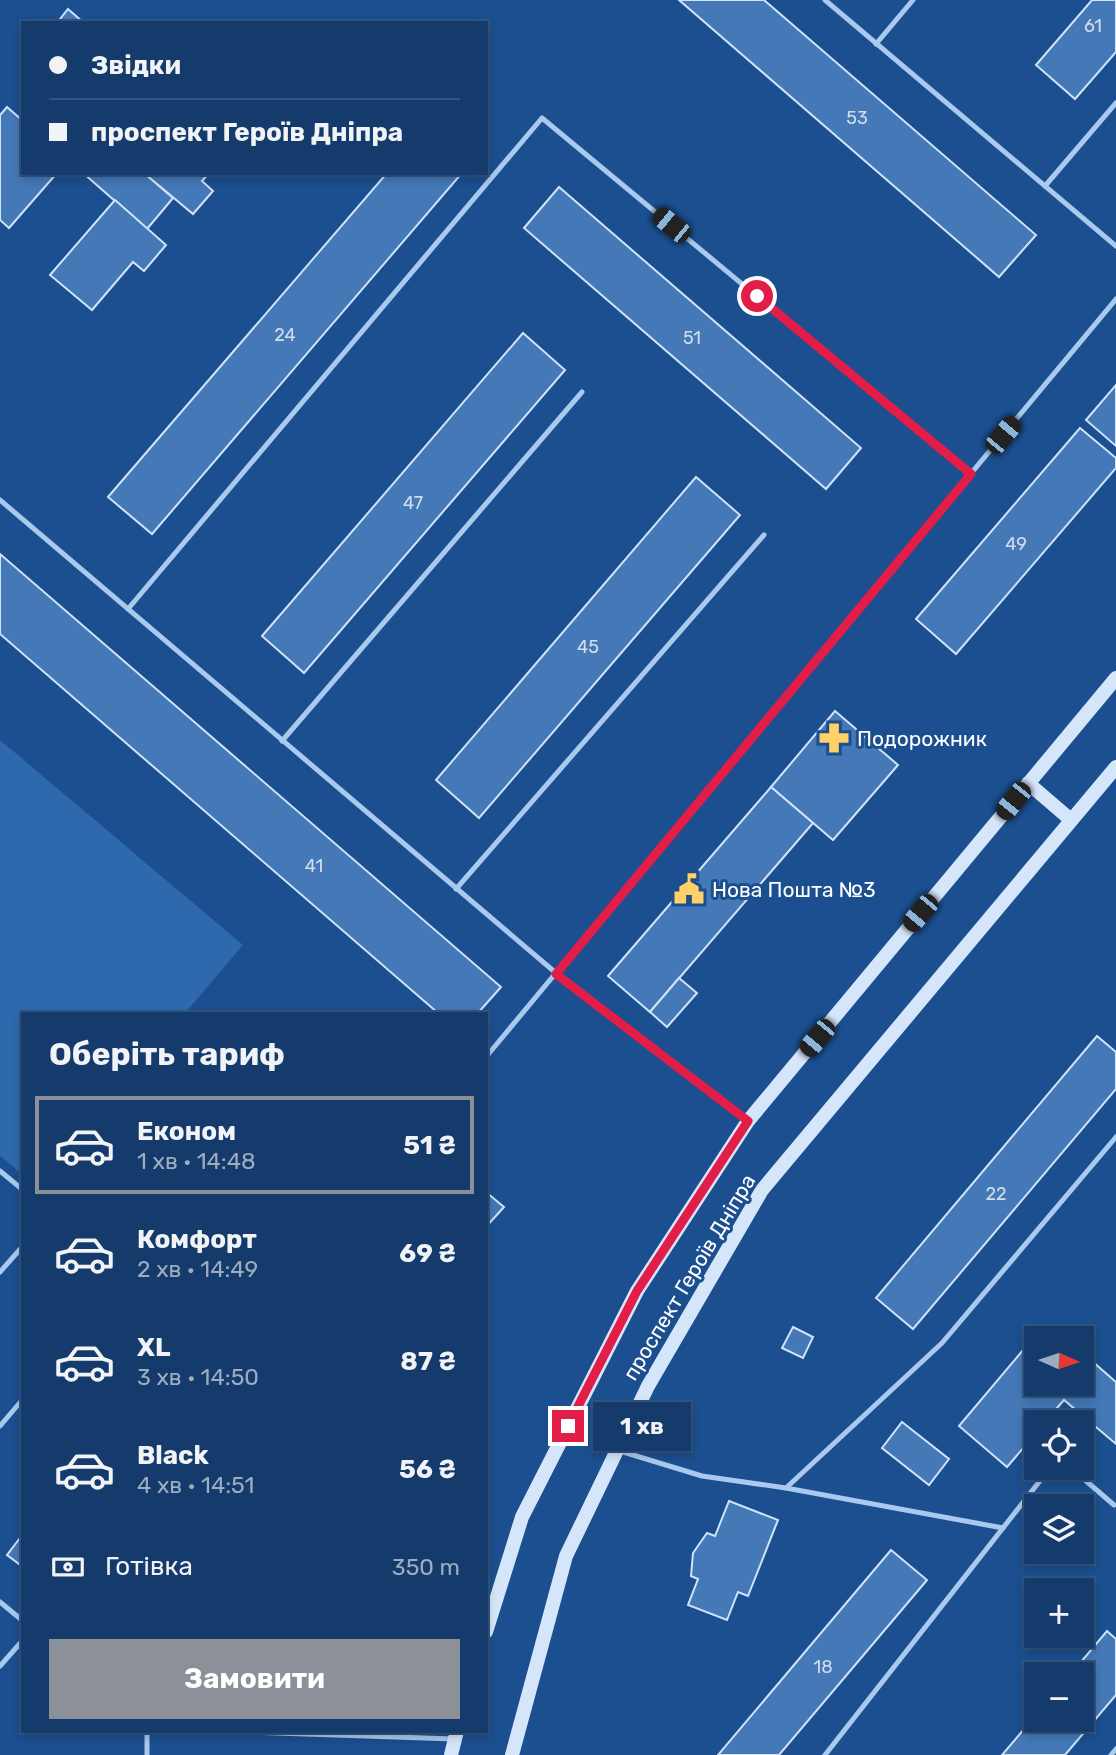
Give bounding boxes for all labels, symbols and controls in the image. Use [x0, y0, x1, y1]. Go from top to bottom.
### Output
house number: 61 [1084, 15, 1102, 37]
text: Звідки [91, 50, 181, 81]
house number: 53 [846, 107, 868, 129]
text: проспект Героїв Дніпра [91, 117, 403, 148]
car [649, 204, 694, 246]
route start [741, 280, 773, 312]
house number: 24 [274, 324, 296, 346]
house number: 51 [683, 327, 701, 349]
car [982, 412, 1025, 458]
house number: 47 [403, 492, 423, 514]
house number: 49 [1005, 533, 1027, 555]
house number: 45 [577, 636, 599, 658]
pharmacy icon: Подорожник [817, 721, 851, 755]
place label: Подорожник [857, 726, 987, 751]
car [992, 778, 1035, 824]
house number: 41 [305, 855, 323, 877]
public building icon: Нова Пошта №3 [672, 872, 706, 906]
place label: Нова Пошта №3 [712, 877, 876, 902]
car [899, 890, 942, 936]
car [796, 1015, 839, 1061]
text: Оберіть тариф [49, 1035, 285, 1073]
icon: car [53, 1114, 116, 1177]
text: Економ [137, 1116, 236, 1147]
text: 51 ₴ [403, 1130, 456, 1161]
text: 1 хв · 14:48 [137, 1147, 256, 1175]
street label: проспект Героїв Дніпра [618, 1169, 760, 1385]
house number: 22 [985, 1183, 1007, 1205]
icon: car [53, 1222, 116, 1285]
text: Комфорт [137, 1224, 257, 1255]
text: 69 ₴ [399, 1238, 456, 1269]
text: 2 хв · 14:49 [137, 1255, 258, 1283]
north arrow [1024, 1326, 1094, 1396]
map controls [1024, 1326, 1094, 1732]
icon: car [53, 1330, 116, 1393]
text: XL [137, 1332, 170, 1363]
text: 87 ₴ [400, 1346, 456, 1377]
text: 3 хв · 14:50 [137, 1363, 259, 1391]
callout: 1 хв [592, 1402, 690, 1450]
route end [552, 1410, 584, 1442]
button: locate [1024, 1410, 1094, 1480]
text: 1 хв [620, 1412, 664, 1440]
icon: car [53, 1438, 116, 1501]
text: Black [137, 1440, 209, 1471]
text: 56 ₴ [399, 1454, 456, 1485]
text: 4 хв · 14:51 [137, 1471, 254, 1499]
button: layers [1024, 1494, 1094, 1564]
icon: cash [49, 1548, 87, 1586]
text: Готівка [105, 1551, 193, 1582]
text: 350 m [392, 1553, 460, 1581]
button: + [1024, 1578, 1094, 1648]
button: Замовити [49, 1639, 460, 1719]
house number: 18 [813, 1656, 833, 1678]
button: − [1024, 1662, 1094, 1732]

